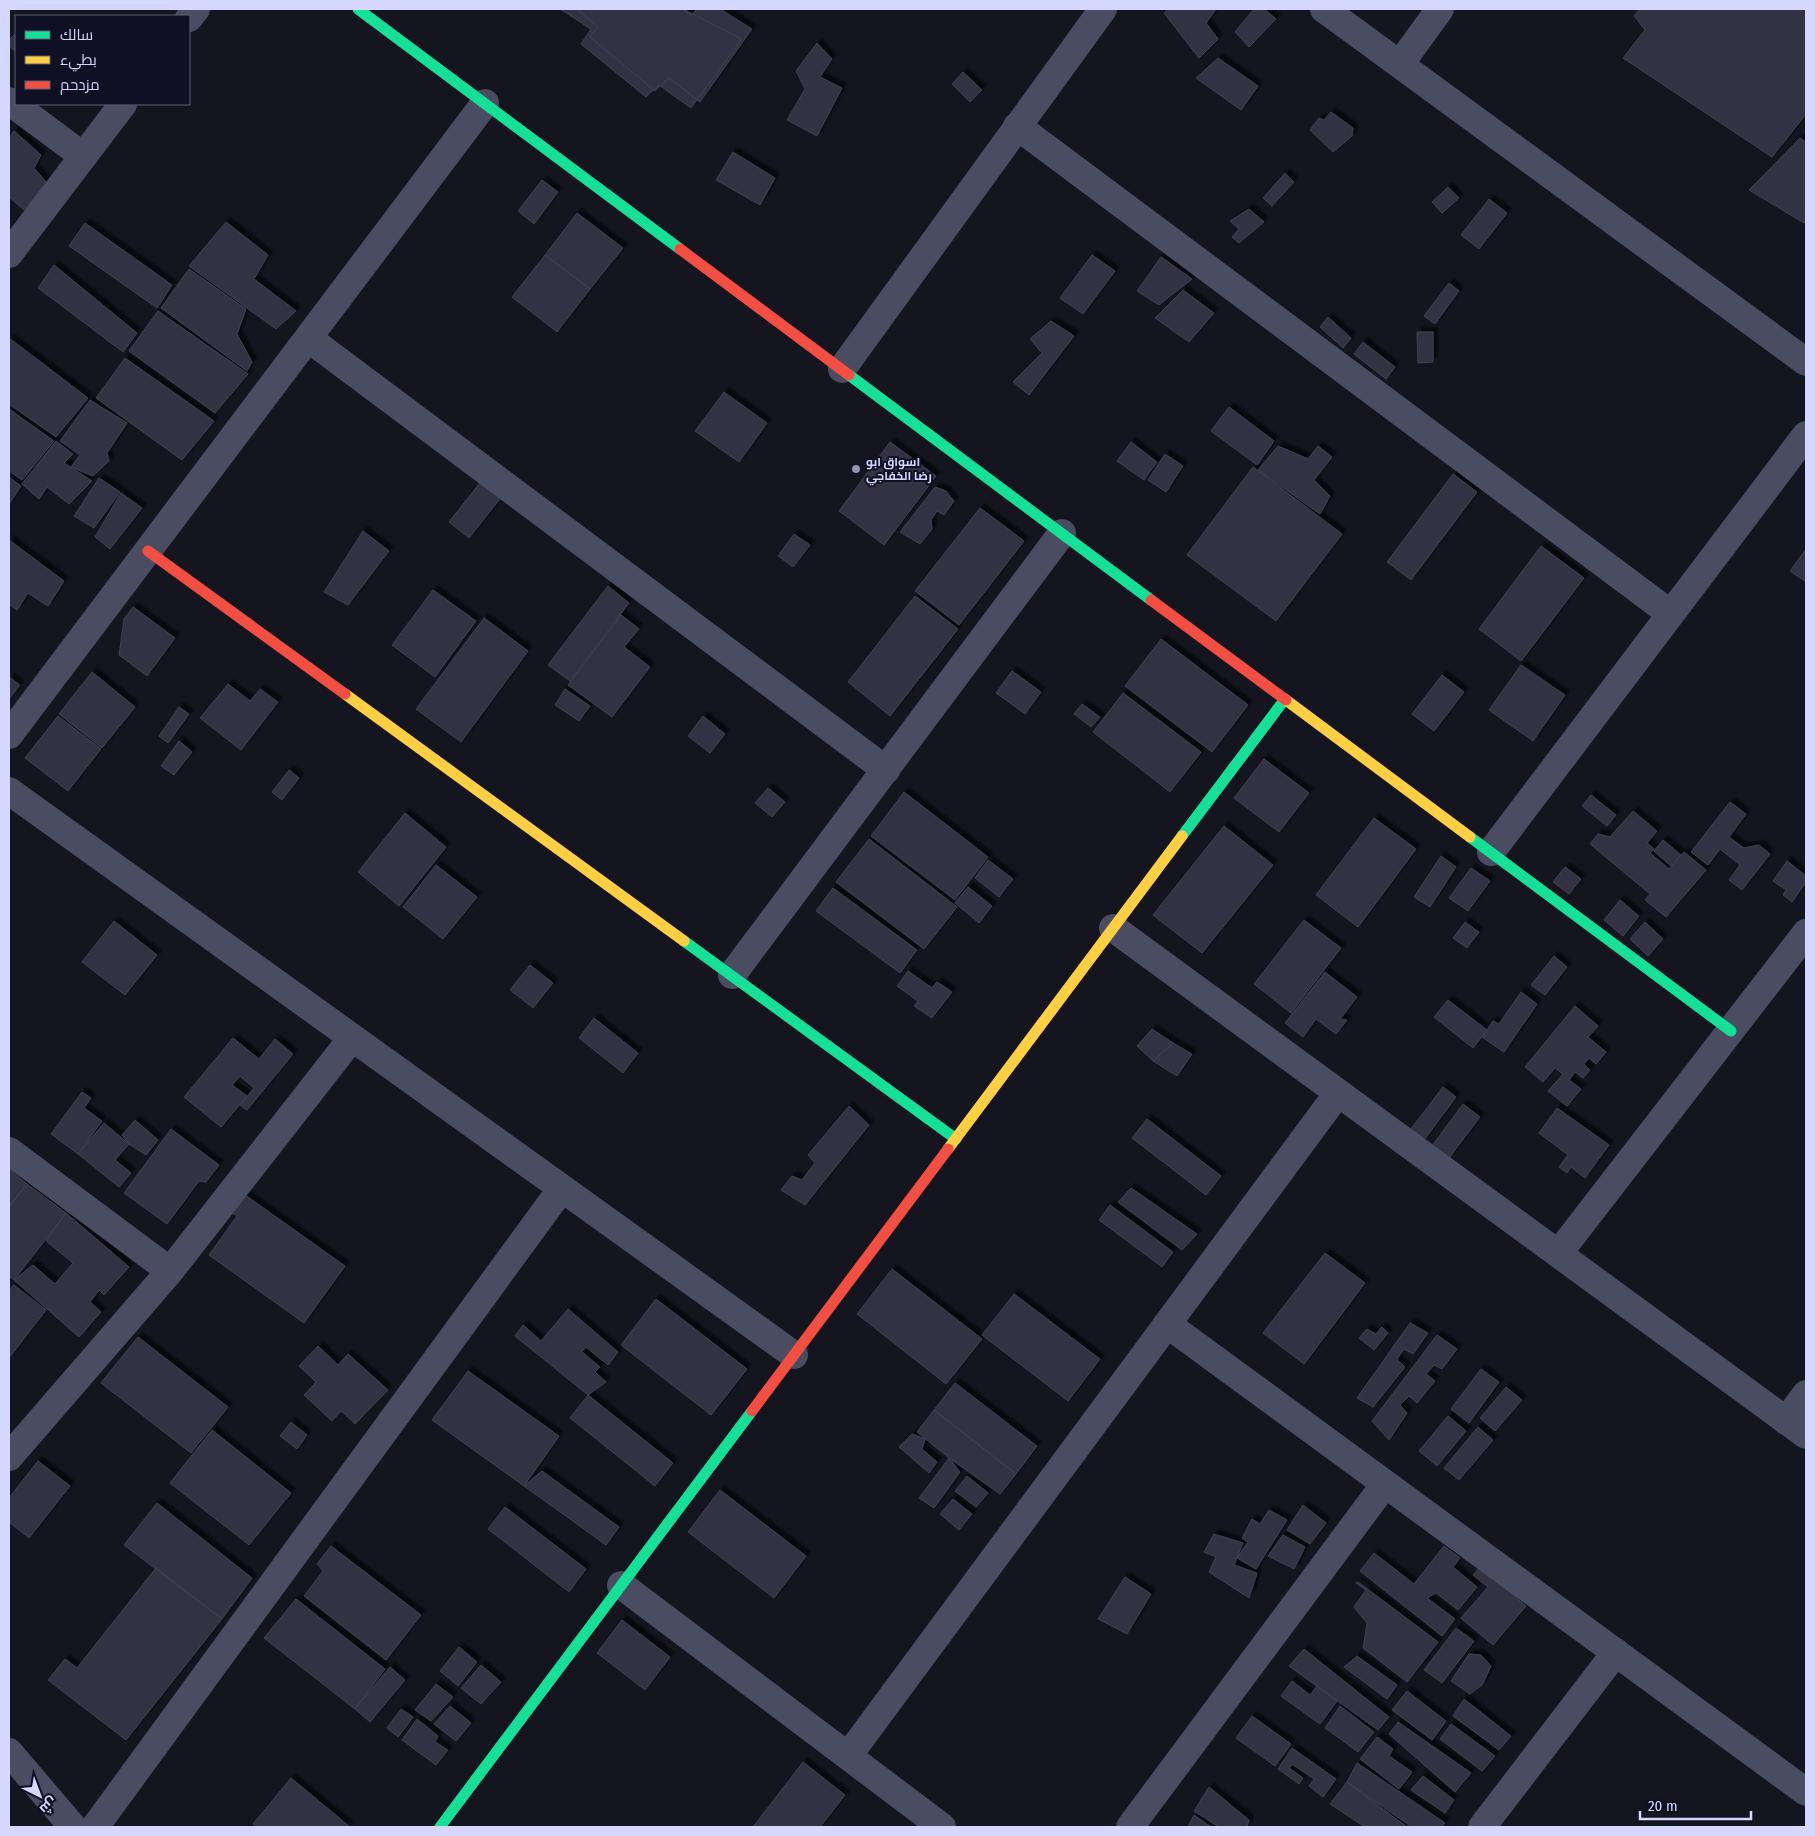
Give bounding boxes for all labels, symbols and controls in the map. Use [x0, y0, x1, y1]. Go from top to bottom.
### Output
legend [15, 15, 190, 105]
text: سالك [60, 26, 93, 44]
text: بطيء [60, 51, 97, 72]
text: مزدحم [60, 76, 100, 95]
place label: اسواق ابو رضا الخفاجي [866, 455, 932, 486]
marker: اسواق ابو رضا الخفاجي [850, 463, 862, 475]
north arrow [15, 1771, 65, 1821]
scale bar [1640, 1788, 1751, 1820]
text: ش [36, 1793, 61, 1818]
text: 20 m [1648, 1797, 1678, 1815]

